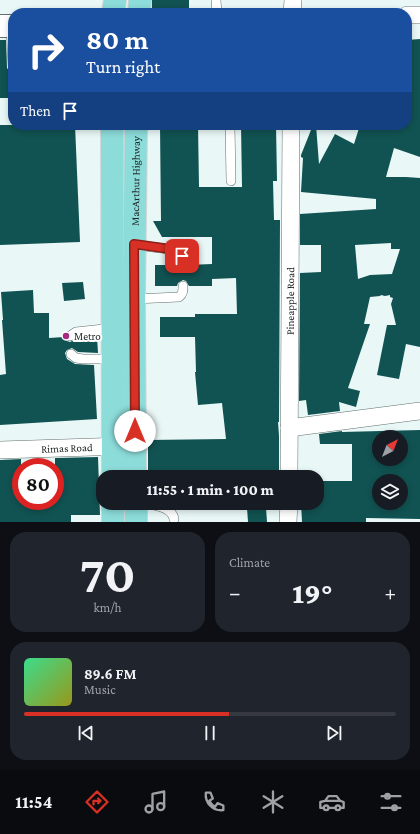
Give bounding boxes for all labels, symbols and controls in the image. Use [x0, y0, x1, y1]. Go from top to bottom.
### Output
icon: right [20, 24, 72, 76]
text: 80 m [86, 24, 148, 55]
text: Turn right [86, 57, 160, 77]
icon: arrive [59, 100, 81, 122]
text: Then [20, 103, 51, 119]
street label: MacArthur Highway [129, 135, 143, 226]
pin [165, 239, 199, 273]
icon: arrive [171, 245, 193, 267]
street label: Pineapple Road [284, 267, 297, 335]
place label: Metro [74, 330, 101, 342]
marker: Metro [61, 331, 71, 341]
position arrow [114, 410, 156, 452]
north arrow [372, 430, 408, 466]
map controls [372, 430, 408, 510]
street label: Rimas Road [41, 441, 93, 455]
speed limit sign: 80 [12, 458, 64, 510]
button: layers [372, 474, 408, 510]
text: 11:55 · 1 min · 100 m [146, 482, 274, 498]
text: 70 [79, 545, 136, 603]
text: Climate [229, 555, 270, 570]
text: 19° [292, 576, 333, 609]
text: − [229, 580, 241, 605]
text: + [384, 580, 396, 605]
text: km/h [93, 600, 122, 615]
text: 89.6 FM [84, 666, 136, 682]
text: Music [84, 682, 116, 697]
icon: previous [75, 722, 97, 744]
icon: pause [199, 722, 221, 744]
icon: next [323, 722, 345, 744]
icon: directions [83, 788, 111, 816]
icon: music [142, 788, 170, 816]
icon: phone [200, 788, 228, 816]
icon: climate [259, 788, 287, 816]
icon: car [318, 788, 346, 816]
icon: filters [377, 788, 405, 816]
text: 11:54 [15, 792, 52, 812]

